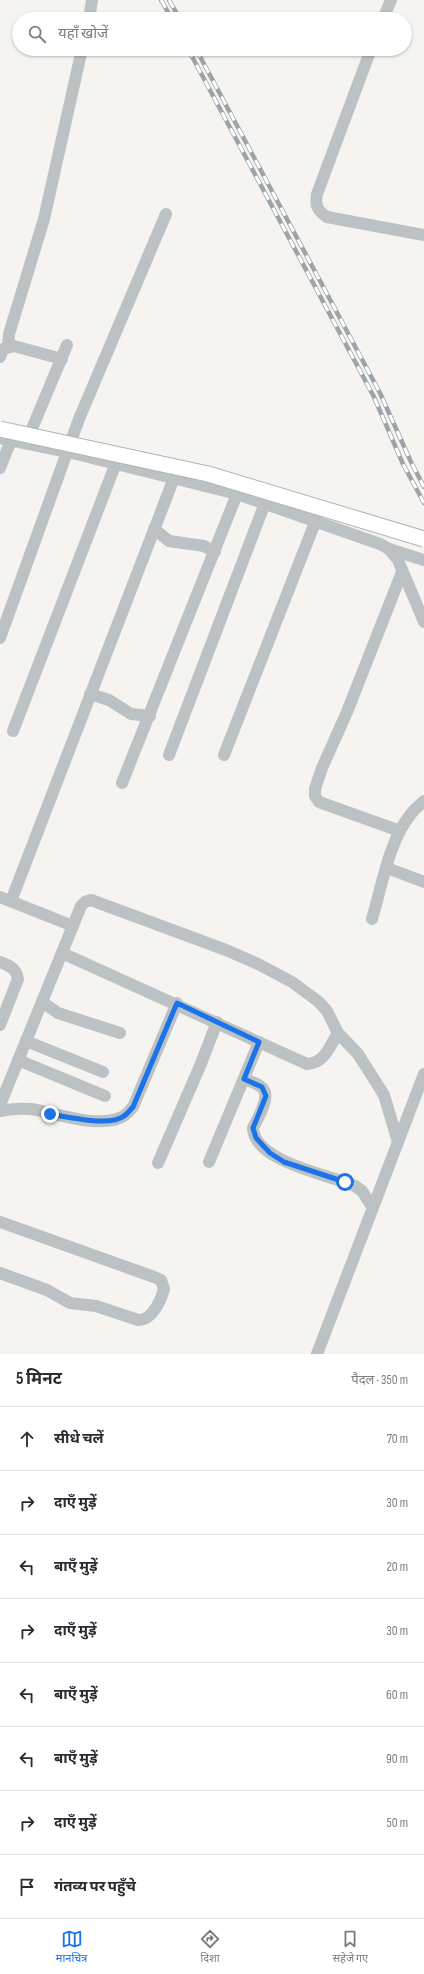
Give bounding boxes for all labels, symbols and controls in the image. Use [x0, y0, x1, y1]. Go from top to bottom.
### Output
search box [12, 12, 412, 56]
icon: search [26, 23, 48, 45]
text: यहाँ खोजें [58, 24, 108, 43]
route end [41, 1105, 59, 1123]
route start [336, 1173, 354, 1191]
text: 5 मिनट [16, 1369, 62, 1389]
text: पैदल · 350 m [351, 1372, 408, 1388]
icon: ahead [16, 1428, 38, 1450]
text: सीधे चलें [54, 1429, 104, 1448]
text: 70 m [387, 1431, 408, 1447]
icon: right [16, 1492, 38, 1514]
text: दाएँ मुड़ें [54, 1493, 97, 1512]
text: 30 m [386, 1495, 408, 1511]
icon: left [16, 1556, 38, 1578]
text: बाएँ मुड़ें [54, 1557, 97, 1576]
text: 20 m [386, 1559, 408, 1575]
icon: right [16, 1620, 38, 1642]
text: दाएँ मुड़ें [54, 1621, 97, 1640]
text: 30 m [386, 1623, 408, 1639]
icon: left [16, 1684, 38, 1706]
text: बाएँ मुड़ें [54, 1685, 97, 1704]
text: 60 m [386, 1687, 408, 1703]
icon: left [16, 1748, 38, 1770]
text: बाएँ मुड़ें [54, 1749, 97, 1768]
text: 90 m [386, 1751, 408, 1767]
icon: right [16, 1812, 38, 1834]
text: दाएँ मुड़ें [54, 1813, 97, 1832]
text: 50 m [387, 1815, 408, 1831]
icon: arrive [16, 1876, 38, 1898]
text: गंतव्य पर पहुँचे [54, 1877, 136, 1896]
tab: मानचित्र [56, 1928, 87, 1966]
tab: दिशा [199, 1928, 221, 1966]
tab: सहेजे गए [333, 1928, 368, 1966]

